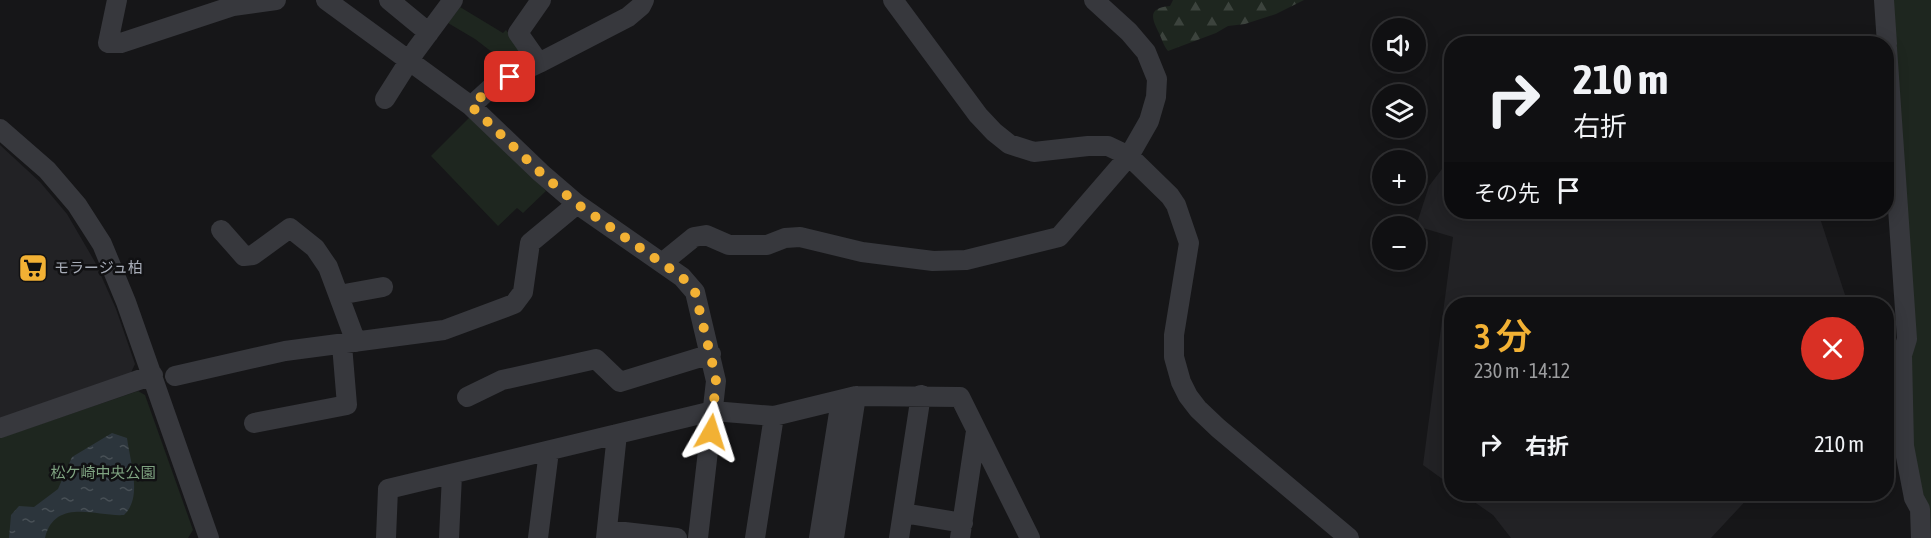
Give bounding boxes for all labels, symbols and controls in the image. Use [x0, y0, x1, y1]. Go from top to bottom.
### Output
map controls [1372, 18, 1426, 270]
button: sound [1372, 18, 1426, 72]
pin [484, 51, 535, 102]
text: 210 m [1573, 55, 1668, 103]
icon: arrive [493, 60, 526, 93]
icon: right [1474, 60, 1552, 138]
button: layers [1372, 84, 1426, 138]
text: 右折 [1573, 111, 1627, 142]
button: + [1372, 150, 1426, 204]
icon: arrive [1552, 174, 1585, 207]
text: その先 [1474, 180, 1540, 206]
button: − [1372, 216, 1426, 270]
supermarket icon: モラージュ柏 [17, 252, 49, 284]
place label: モラージュ柏 [54, 259, 143, 276]
text: 3 分 [1474, 315, 1532, 357]
button: close [1801, 317, 1864, 380]
text: 230 m · 14:12 [1474, 359, 1570, 382]
position arrow [679, 400, 743, 464]
icon: right [1474, 428, 1507, 461]
text: 210 m [1814, 431, 1864, 457]
text: 右折 [1525, 433, 1569, 459]
park label: 松ケ崎中央公園 [50, 464, 156, 481]

